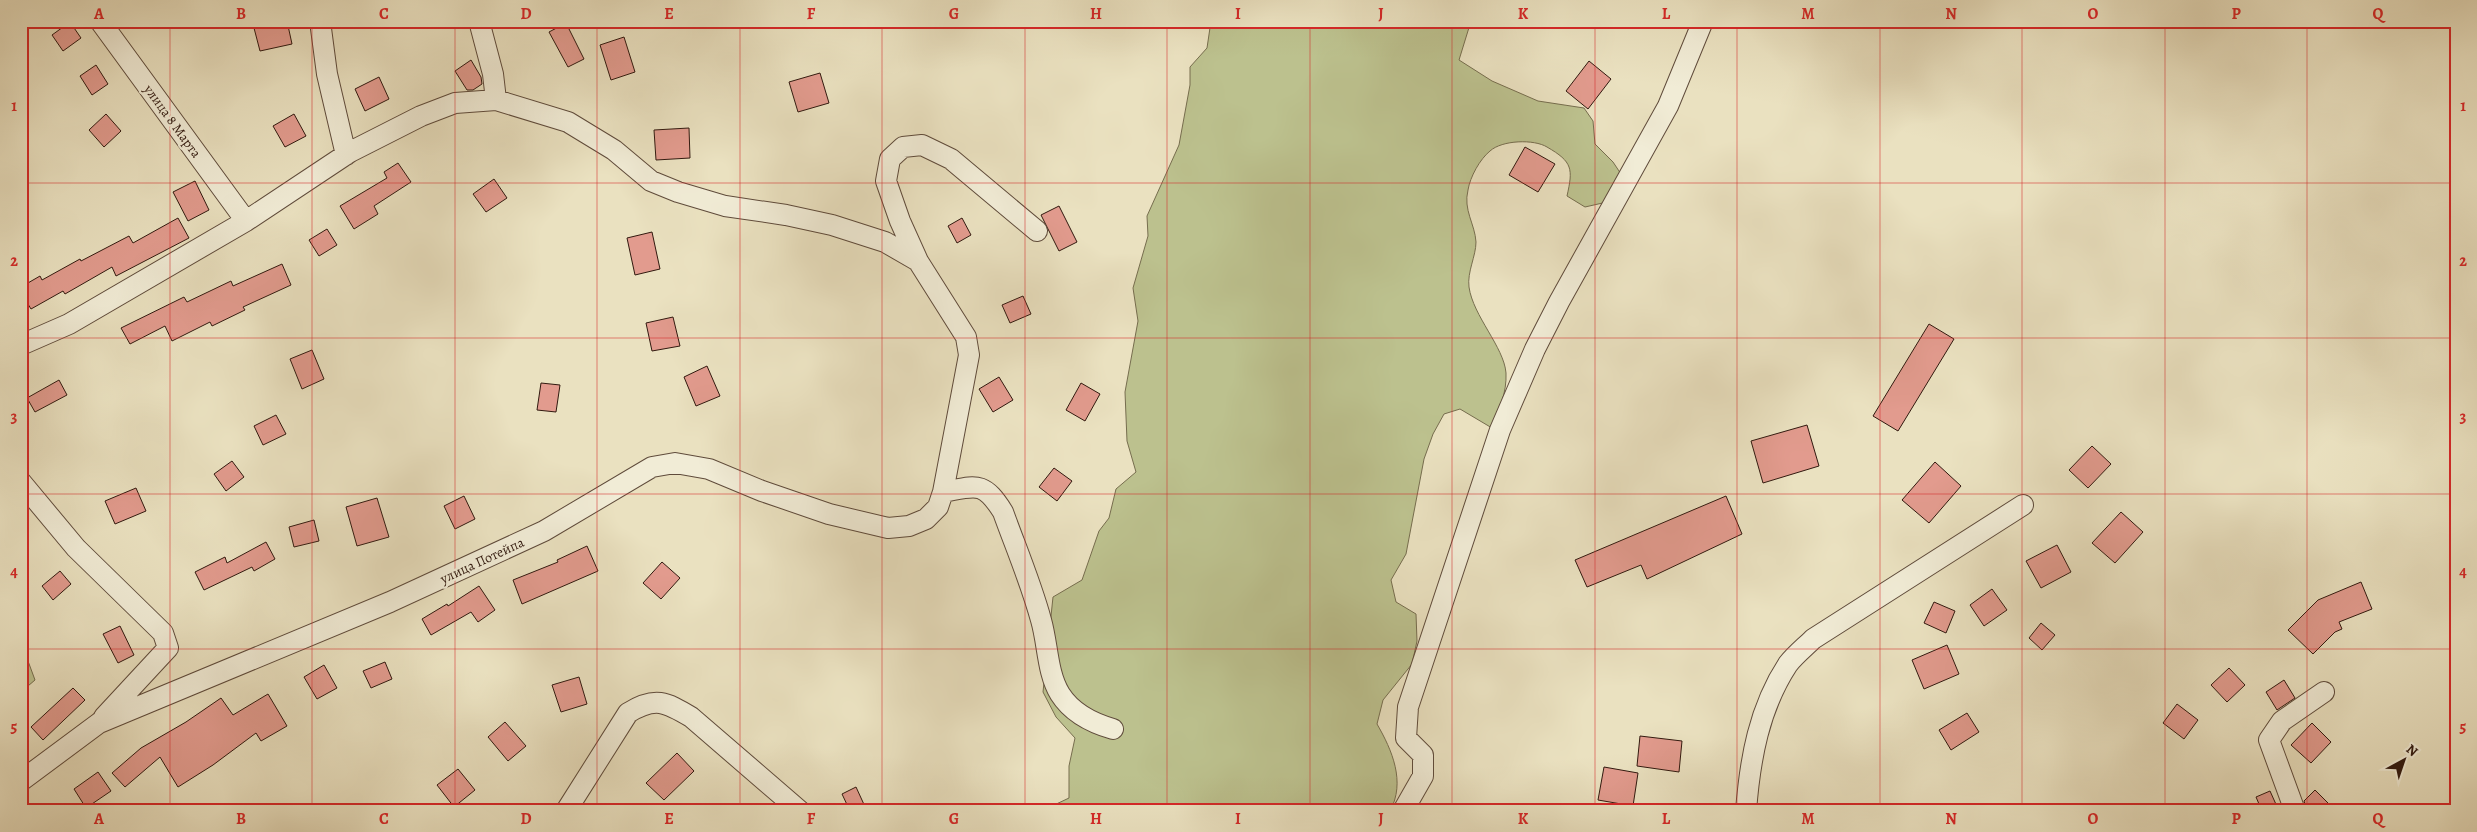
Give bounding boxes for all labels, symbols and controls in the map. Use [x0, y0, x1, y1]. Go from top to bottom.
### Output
text: A [93, 3, 105, 25]
text: B [236, 3, 246, 25]
text: C [379, 3, 389, 25]
text: D [520, 3, 532, 25]
text: E [664, 3, 674, 25]
text: F [807, 3, 816, 25]
text: G [949, 3, 959, 25]
text: H [1090, 3, 1102, 25]
text: I [1235, 3, 1241, 25]
text: J [1378, 3, 1384, 25]
text: K [1518, 3, 1529, 25]
text: L [1662, 3, 1671, 25]
text: M [1801, 3, 1815, 25]
text: N [1945, 3, 1957, 25]
text: O [2088, 3, 2099, 25]
text: P [2231, 3, 2241, 25]
text: Q [2373, 3, 2387, 25]
street label: улица 8 Марта [139, 80, 206, 162]
text: 1 [11, 95, 17, 117]
text: 1 [2460, 95, 2466, 117]
text: 2 [10, 250, 18, 272]
text: 2 [2459, 250, 2467, 272]
text: 3 [11, 406, 18, 428]
text: 3 [2460, 406, 2467, 428]
street label: улица Потейпа [436, 532, 528, 589]
text: 4 [10, 561, 18, 583]
text: 4 [2459, 561, 2467, 583]
text: 5 [11, 716, 18, 738]
text: 5 [2460, 716, 2467, 738]
north arrow [2380, 734, 2430, 784]
text: N [2402, 740, 2422, 761]
text: A [93, 808, 105, 830]
text: B [236, 808, 246, 830]
text: C [379, 808, 389, 830]
text: D [520, 808, 532, 830]
text: E [664, 808, 674, 830]
text: F [807, 808, 816, 830]
text: G [949, 808, 959, 830]
text: H [1090, 808, 1102, 830]
text: I [1235, 808, 1241, 830]
text: J [1378, 808, 1384, 830]
text: K [1518, 808, 1529, 830]
text: L [1662, 808, 1671, 830]
text: M [1801, 808, 1815, 830]
text: N [1945, 808, 1957, 830]
text: O [2088, 808, 2099, 830]
text: P [2231, 808, 2241, 830]
text: Q [2373, 808, 2387, 830]

